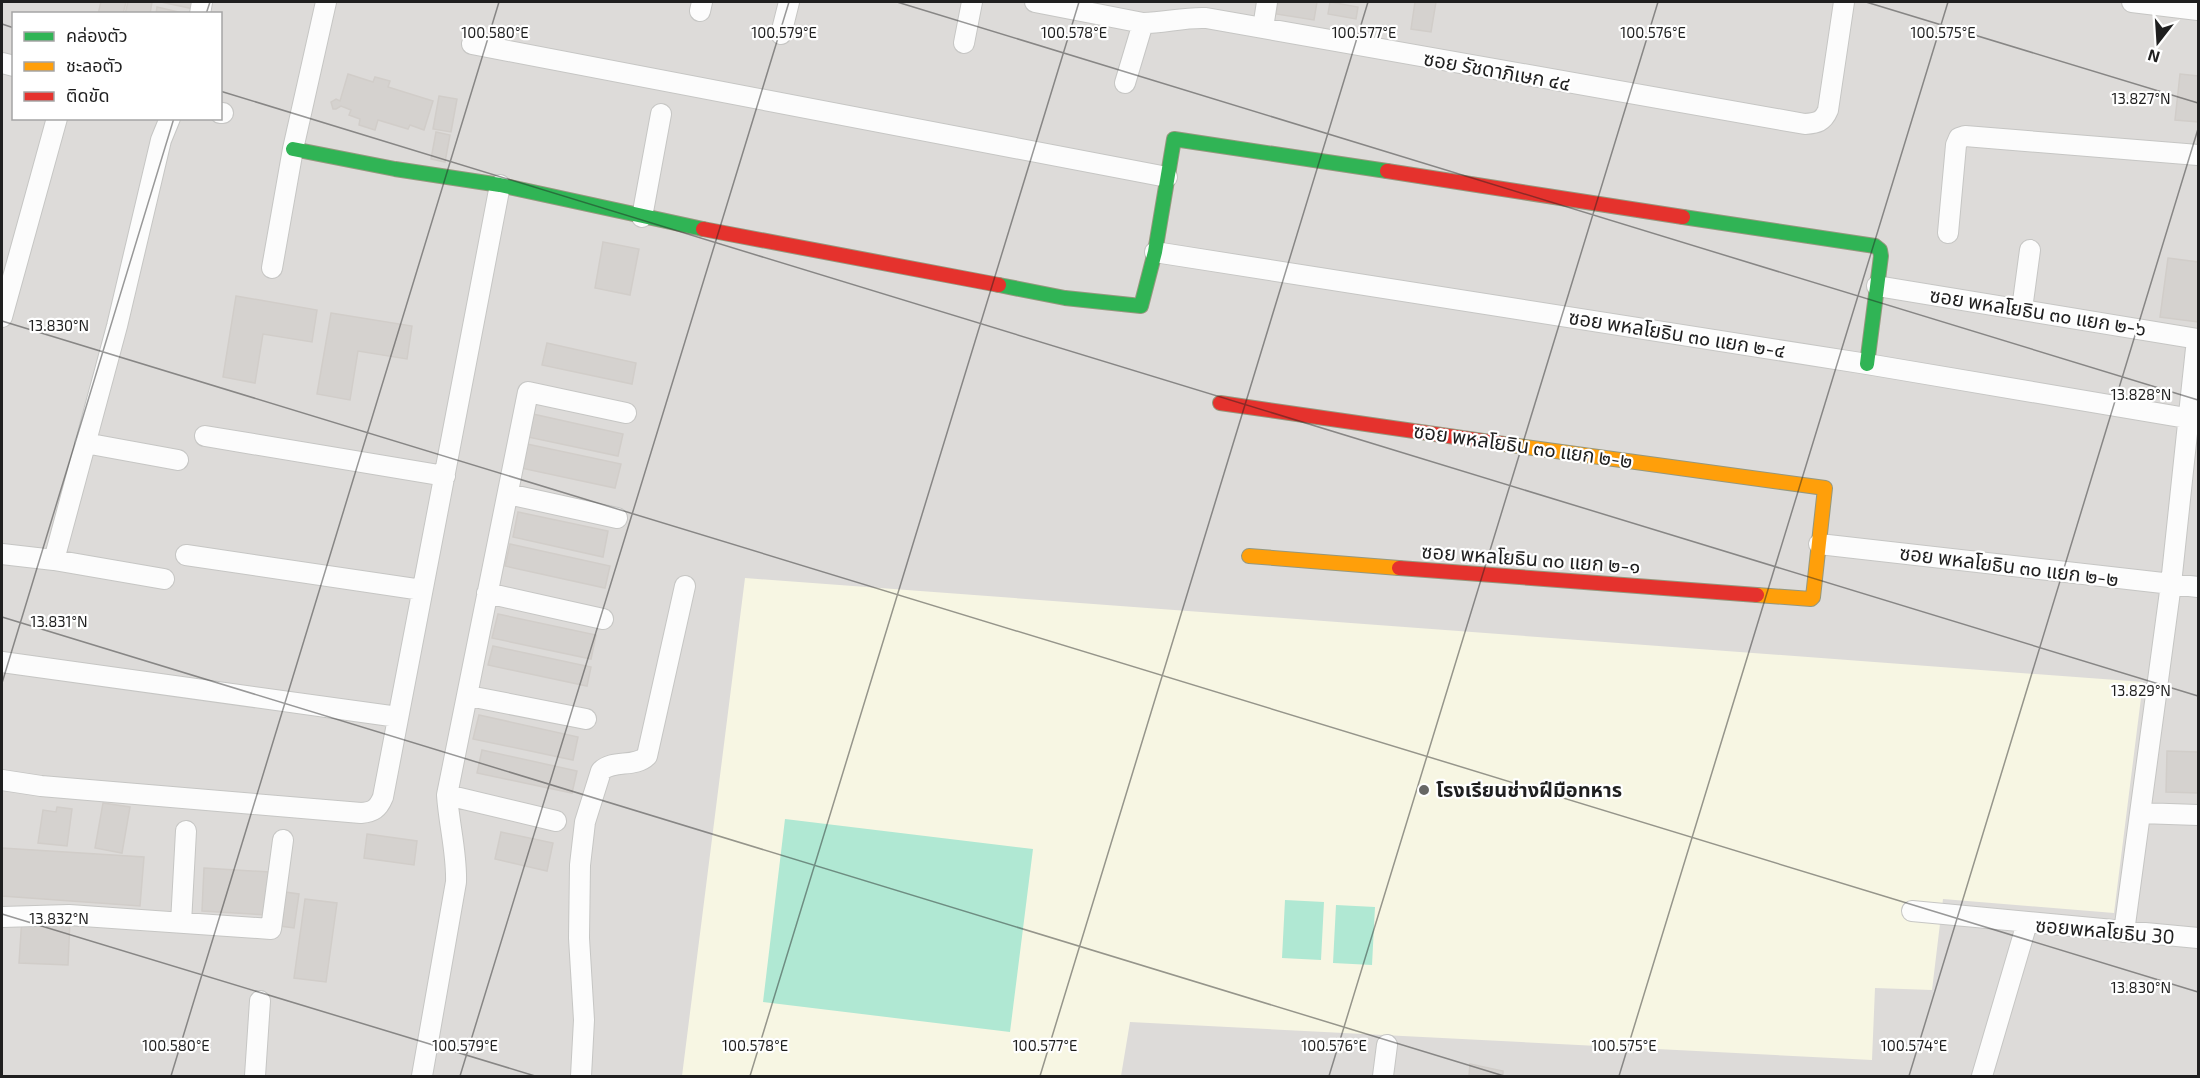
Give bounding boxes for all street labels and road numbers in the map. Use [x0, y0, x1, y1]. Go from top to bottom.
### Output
street label: ซอย รัชดาภิเษก ๔๔ [1422, 45, 1572, 95]
street label: ซอย พหลโยธิน ๓๐ แยก ๒-๖ [1928, 282, 2148, 340]
street label: ซอย พหลโยธิน ๓๐ แยก ๒-๔ [1567, 304, 1787, 362]
street label: ซอย พหลโยธิน ๓๐ แยก ๒-๒ [1412, 418, 1634, 472]
street label: ซอย พหลโยธิน ๓๐ แยก ๒-๑ [1421, 538, 1641, 578]
street label: ซอย พหลโยธิน ๓๐ แยก ๒-๒ [1898, 540, 2120, 590]
street label: ซอยพหลโยธิน 30 [2034, 912, 2176, 948]

